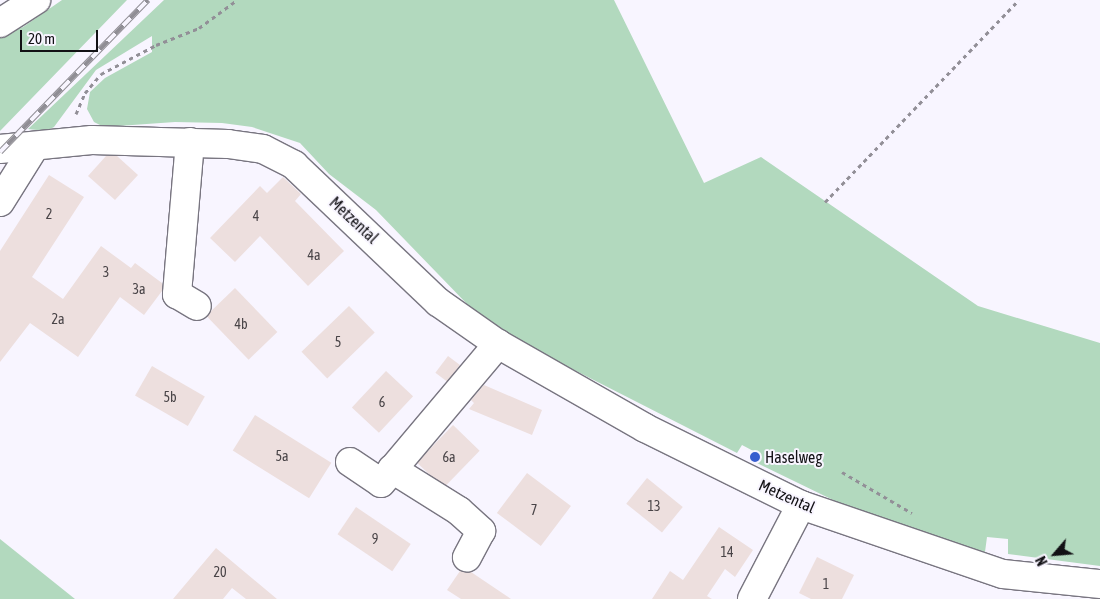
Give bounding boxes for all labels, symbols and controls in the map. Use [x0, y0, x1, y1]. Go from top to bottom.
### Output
scale bar [22, 20, 100, 52]
text: 20 m [28, 30, 55, 47]
street label: Metzental [326, 193, 382, 247]
house number: 2 [46, 206, 52, 222]
house number: 4 [253, 208, 259, 224]
house number: 4a [307, 247, 321, 263]
house number: 3 [103, 264, 109, 280]
house number: 3a [132, 281, 146, 297]
house number: 2a [51, 311, 65, 327]
house number: 4b [234, 316, 248, 332]
house number: 5 [335, 334, 341, 350]
house number: 5b [163, 389, 177, 405]
house number: 6 [379, 394, 385, 410]
place label: Haselweg [765, 447, 822, 467]
house number: 5a [275, 448, 289, 464]
house number: 6a [442, 449, 456, 465]
marker: Haselweg [749, 451, 761, 463]
street label: Metzental [756, 475, 818, 517]
house number: 13 [647, 498, 661, 514]
house number: 7 [531, 502, 537, 518]
north arrow [1030, 529, 1080, 579]
house number: 9 [372, 531, 378, 547]
house number: 14 [720, 544, 734, 560]
text: N [1033, 554, 1051, 568]
house number: 20 [213, 564, 227, 580]
house number: 1 [823, 576, 829, 592]

